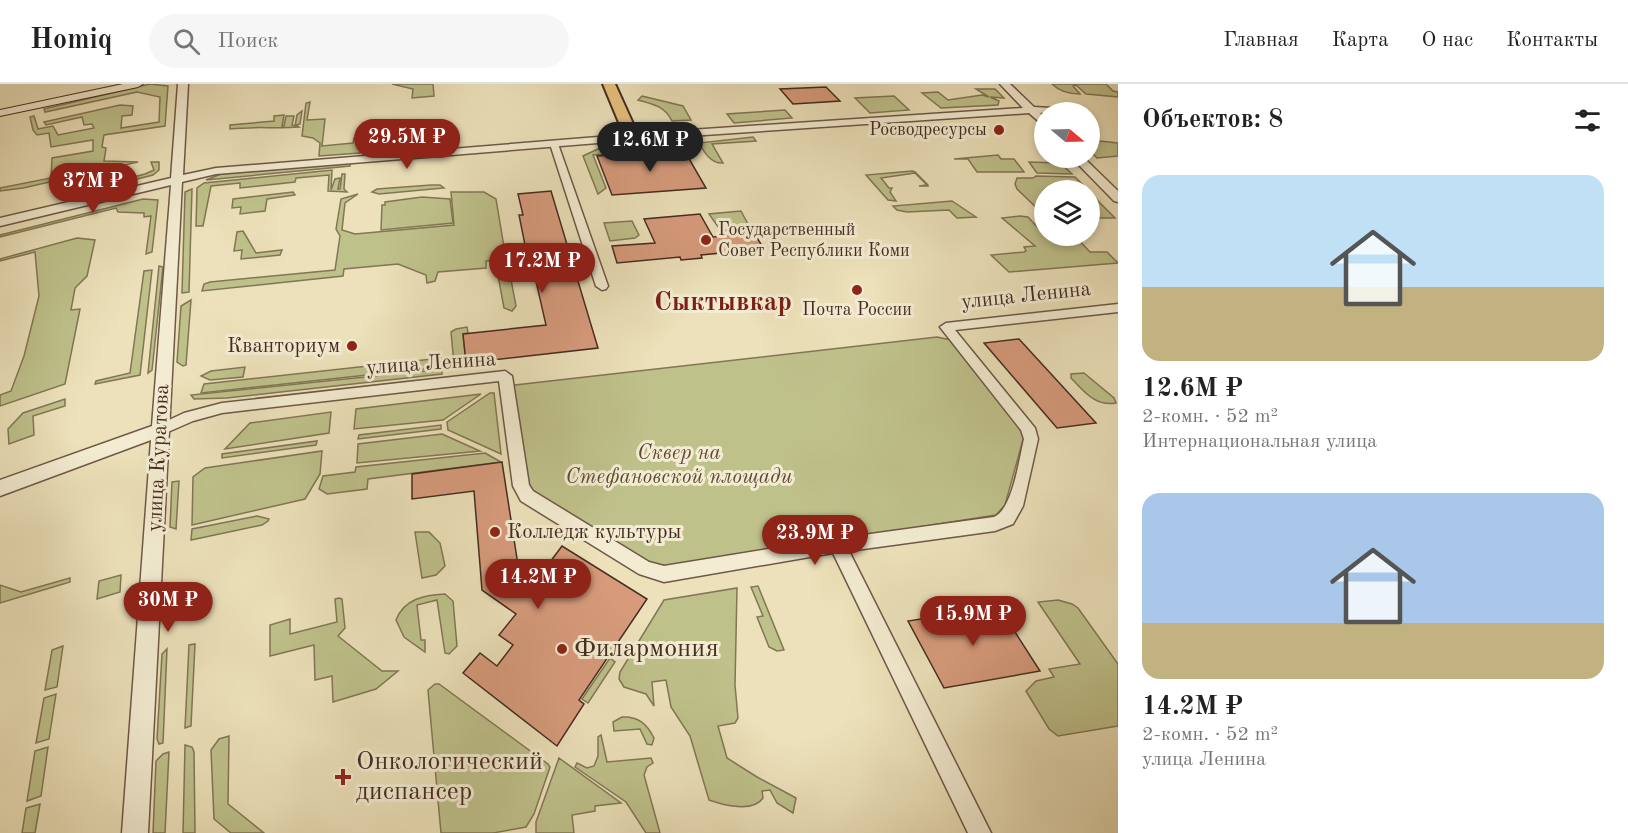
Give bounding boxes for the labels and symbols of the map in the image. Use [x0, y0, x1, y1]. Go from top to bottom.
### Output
north arrow [1034, 102, 1100, 168]
pin: 29.5M ₽ [352, 119, 462, 170]
place label: Росводресурсы [869, 121, 987, 139]
pin: 12.6M ₽ [595, 122, 705, 173]
marker: Росводресурсы [992, 123, 1006, 137]
pin: 37M ₽ [51, 163, 135, 214]
place label: Государственный Совет Республики Коми [718, 221, 910, 260]
marker: Государственный Совет Республики Коми [699, 233, 713, 247]
pin: 17.2M ₽ [487, 243, 597, 294]
street label: улица Ленина [960, 279, 1092, 313]
marker: Почта России [850, 283, 864, 297]
district label: Сыктывкар [654, 289, 792, 316]
place label: Почта России [802, 301, 912, 319]
place label: Кванториум [227, 336, 340, 357]
marker: Кванториум [345, 339, 359, 353]
street label: улица Ленина [365, 349, 497, 379]
street label: улица Куратова [145, 384, 173, 532]
park label: Сквер на Стефановской площади [566, 443, 792, 488]
pin: 23.9M ₽ [760, 515, 870, 566]
place label: Колледж культуры [507, 522, 682, 543]
marker: Колледж культуры [488, 525, 502, 539]
pin: 14.2M ₽ [483, 559, 593, 610]
pin: 30M ₽ [126, 582, 210, 633]
pin: 15.9M ₽ [918, 596, 1028, 647]
place label: Филармония [574, 636, 719, 662]
marker: Филармония [555, 642, 569, 656]
place label: Онкологический диспансер [356, 749, 543, 805]
marker: Онкологический диспансер [334, 768, 352, 786]

